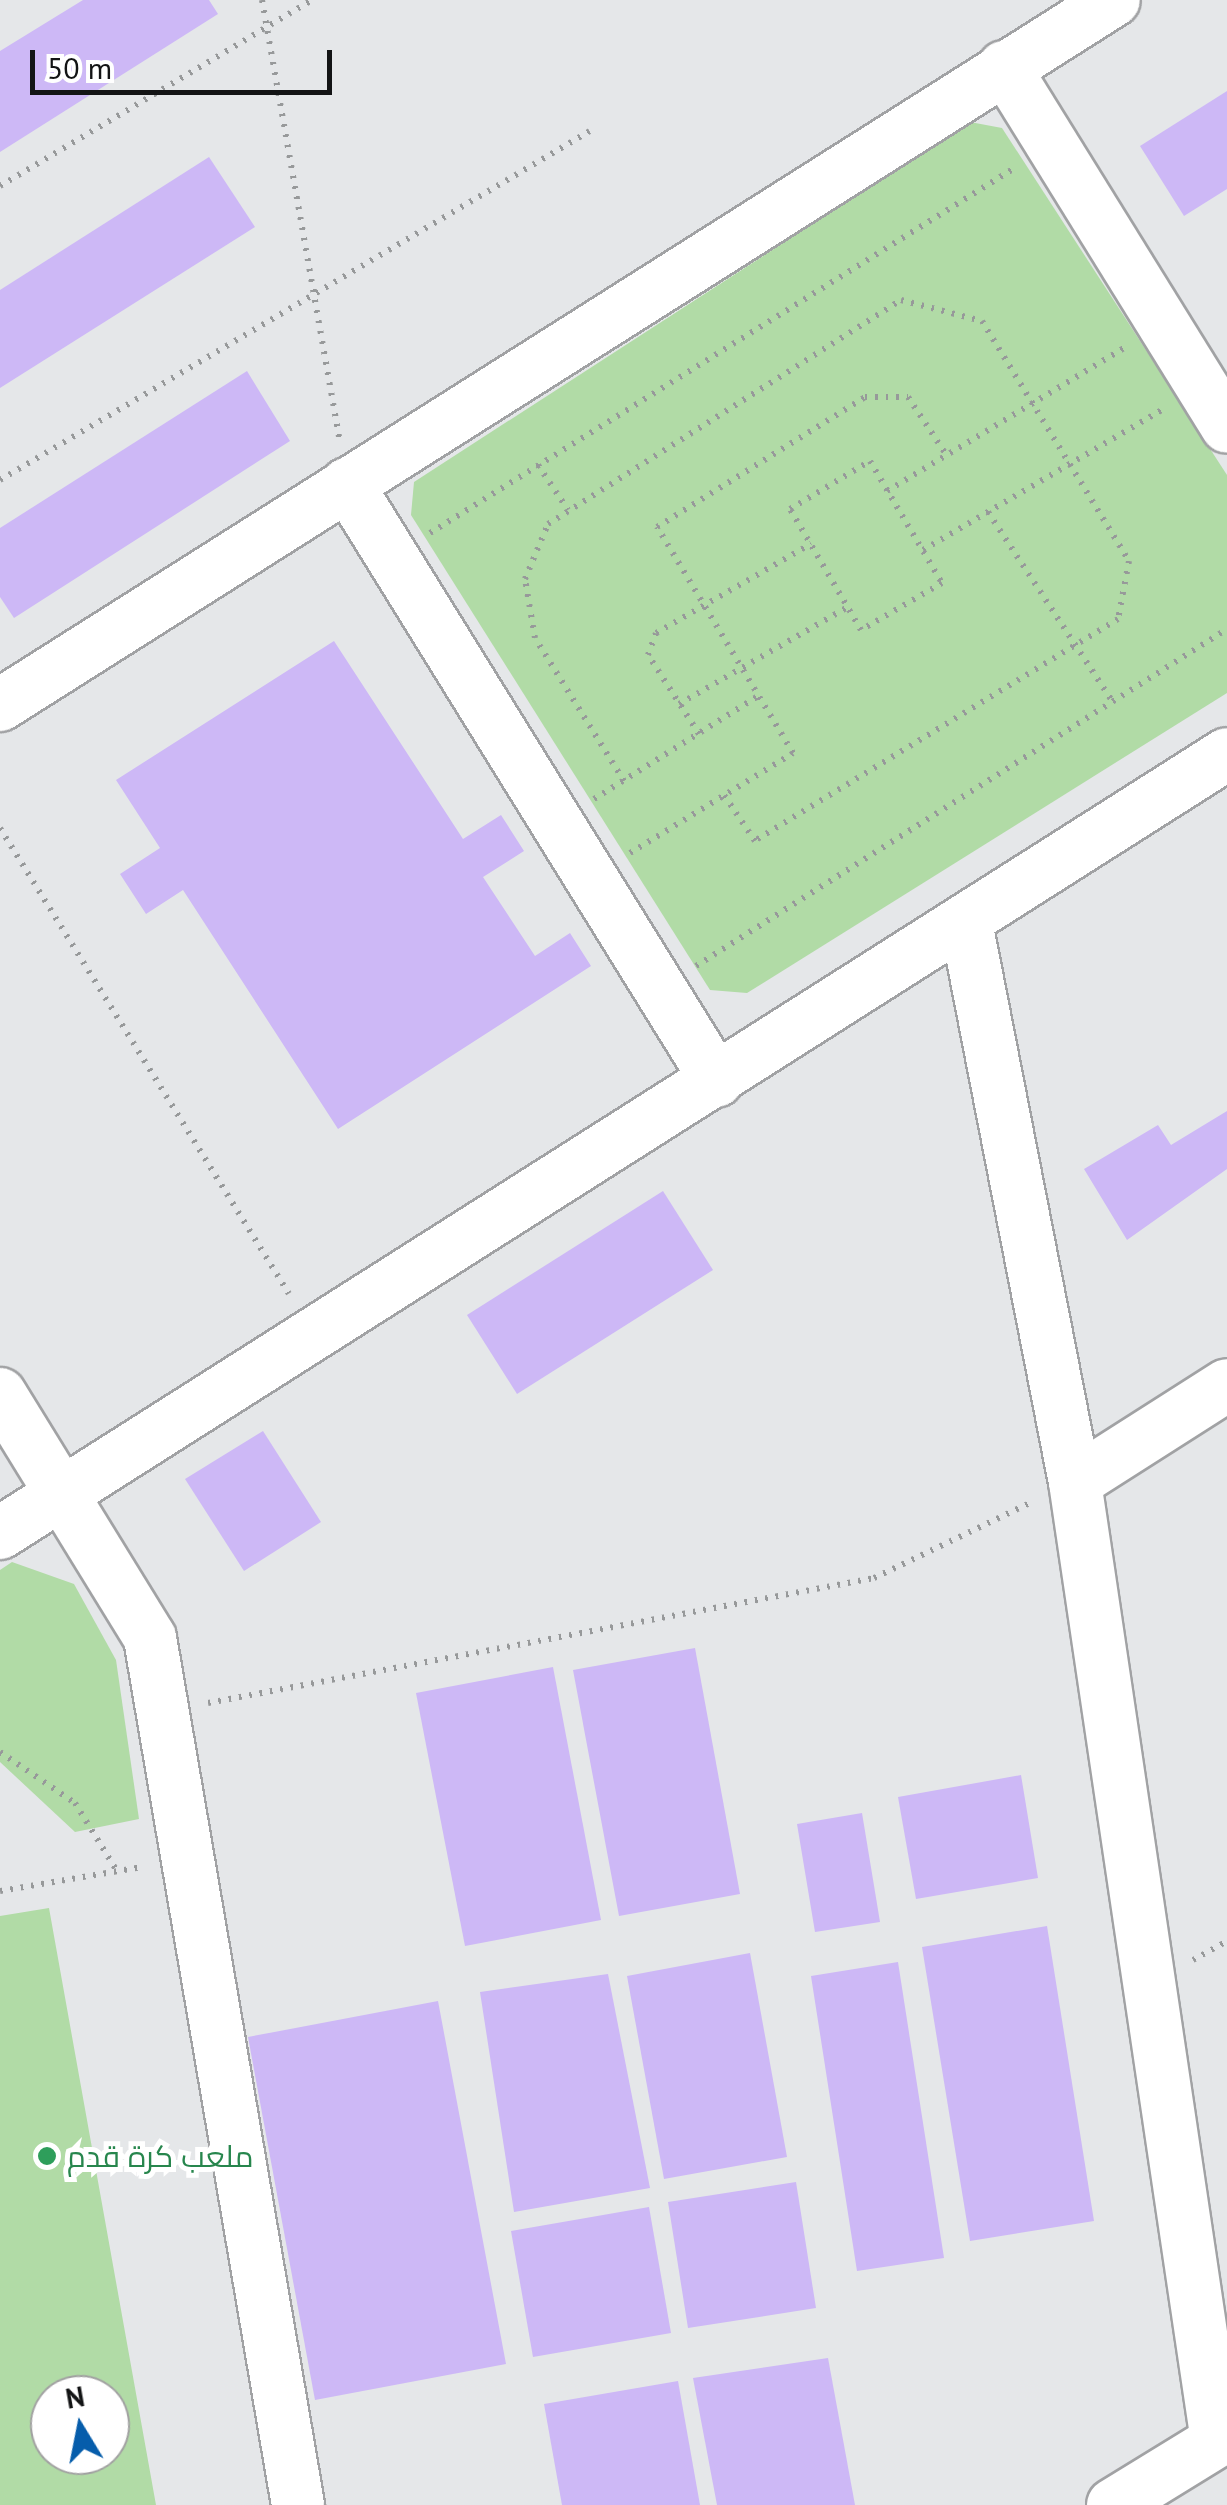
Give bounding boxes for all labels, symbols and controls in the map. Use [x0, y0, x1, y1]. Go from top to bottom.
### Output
scale bar [35, 30, 338, 92]
text: 50 m [47, 48, 112, 87]
place label: ملعب كرة قدم [67, 2138, 253, 2174]
marker: ملعب كرة قدم [36, 2145, 58, 2167]
north arrow [30, 2375, 130, 2475]
text: N [63, 2377, 87, 2417]

